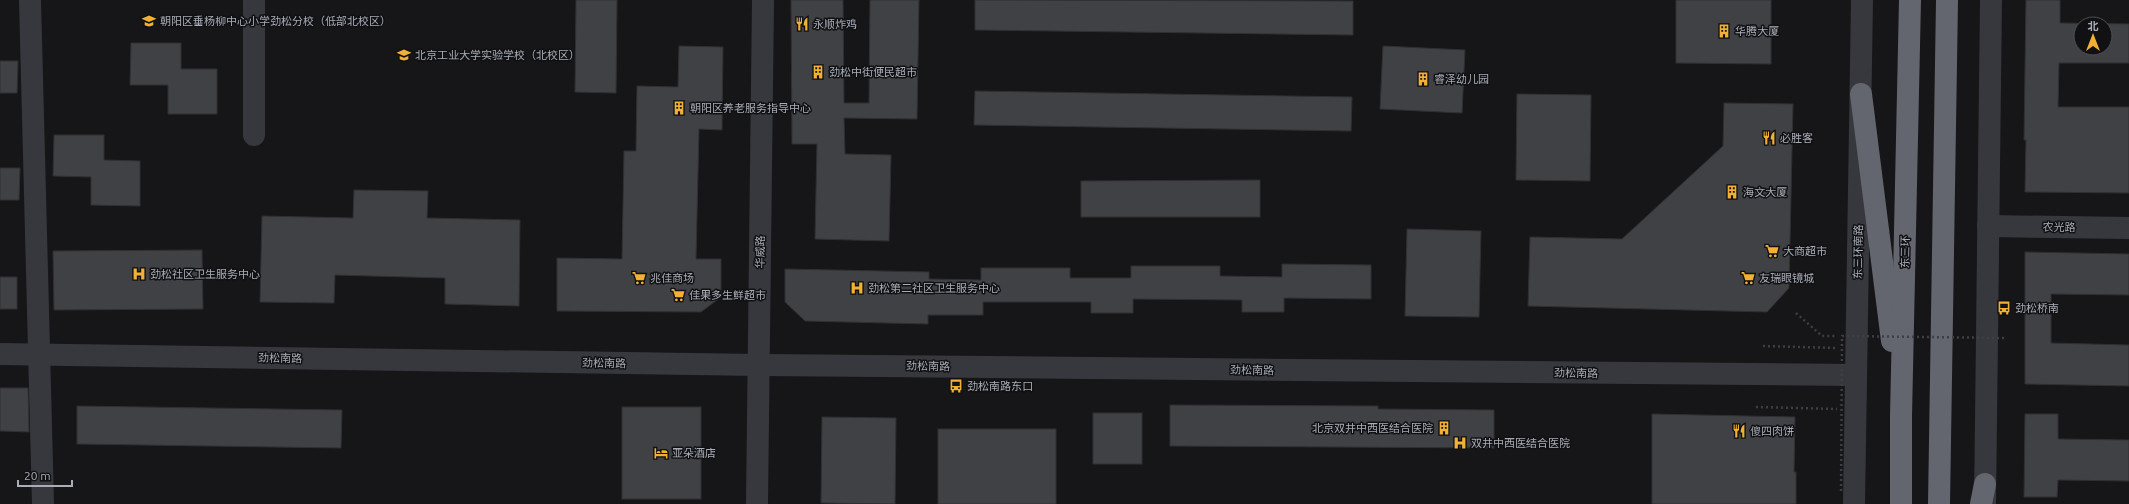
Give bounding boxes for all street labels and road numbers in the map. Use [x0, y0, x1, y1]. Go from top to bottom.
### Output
street label: 农光路 [2042, 221, 2076, 233]
street label: 东三环南路 [1852, 224, 1864, 280]
street label: 华威路 [754, 235, 766, 269]
street label: 东三环 [1899, 235, 1911, 269]
street label: 劲松南路 [258, 352, 302, 364]
street label: 劲松南路 [582, 357, 626, 369]
street label: 劲松南路 [906, 360, 950, 372]
street label: 劲松南路 [1230, 364, 1274, 376]
street label: 劲松南路 [1554, 367, 1598, 379]

